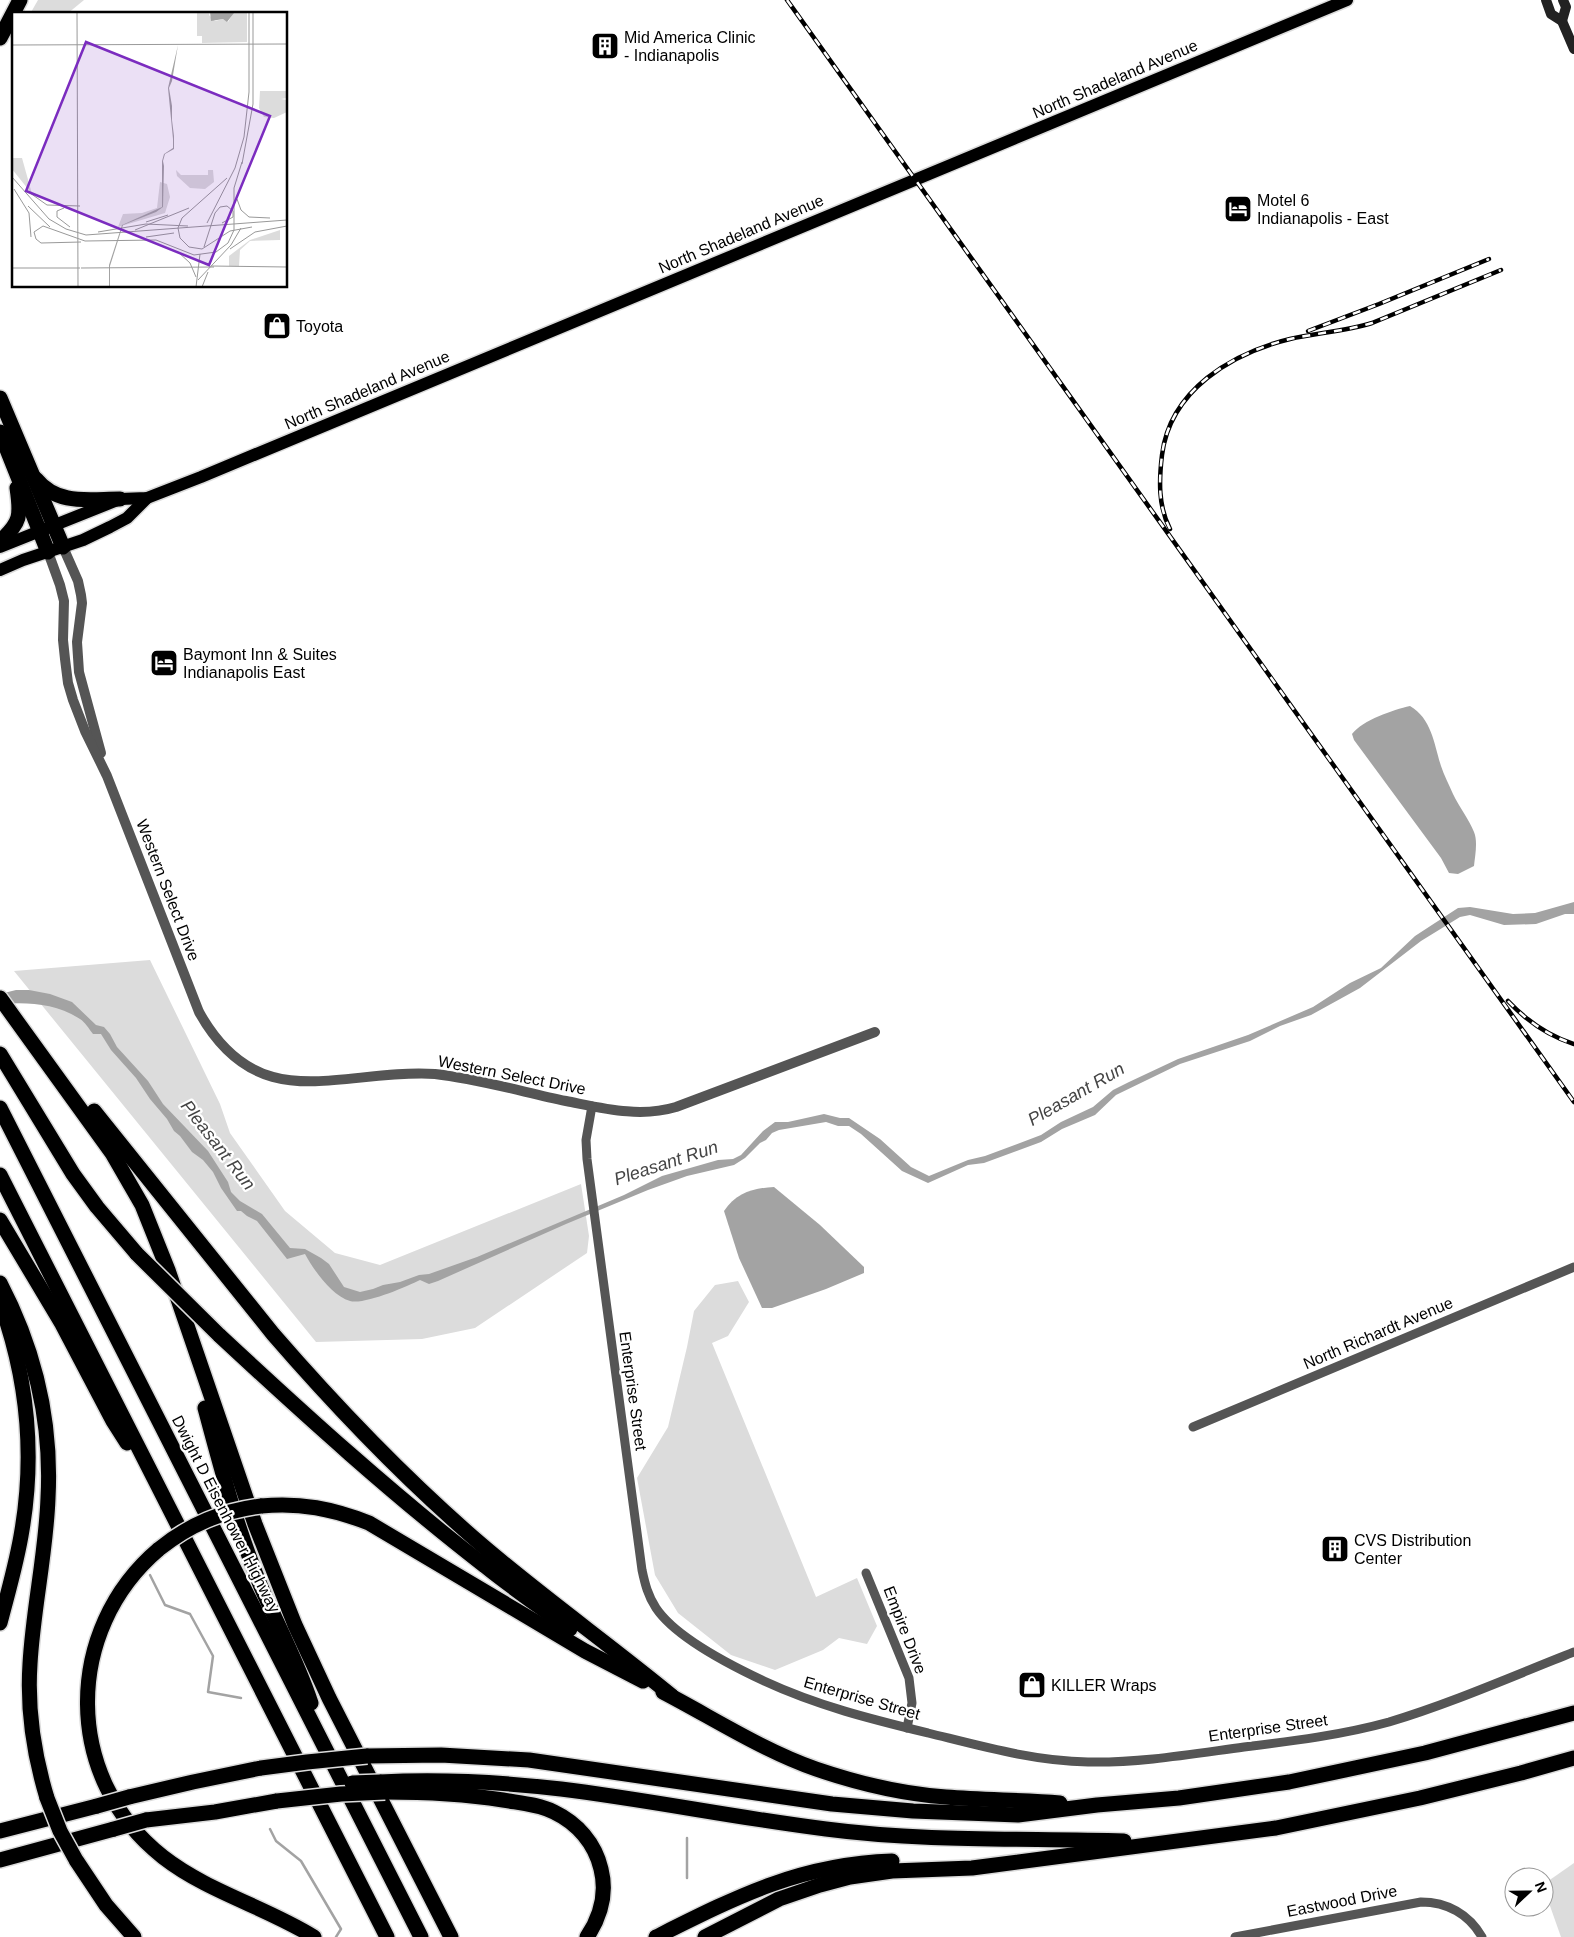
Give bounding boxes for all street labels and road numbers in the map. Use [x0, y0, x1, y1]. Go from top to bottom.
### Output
street label: North Shadeland Avenue [1030, 36, 1200, 122]
street label: North Shadeland Avenue [656, 191, 826, 277]
street label: North Shadeland Avenue [282, 347, 452, 433]
street label: Western Select Drive [133, 817, 203, 963]
street label: Western Select Drive [437, 1052, 587, 1098]
street label: North Richardt Avenue [1301, 1294, 1455, 1372]
street label: Enterprise Street [616, 1330, 650, 1452]
street label: Dwight D Eisenhower Highway [169, 1413, 283, 1615]
street label: Empire Drive [880, 1584, 930, 1676]
street label: Enterprise Street [802, 1673, 923, 1723]
street label: Enterprise Street [1207, 1711, 1329, 1745]
street label: Eastwood Drive [1285, 1882, 1399, 1920]

